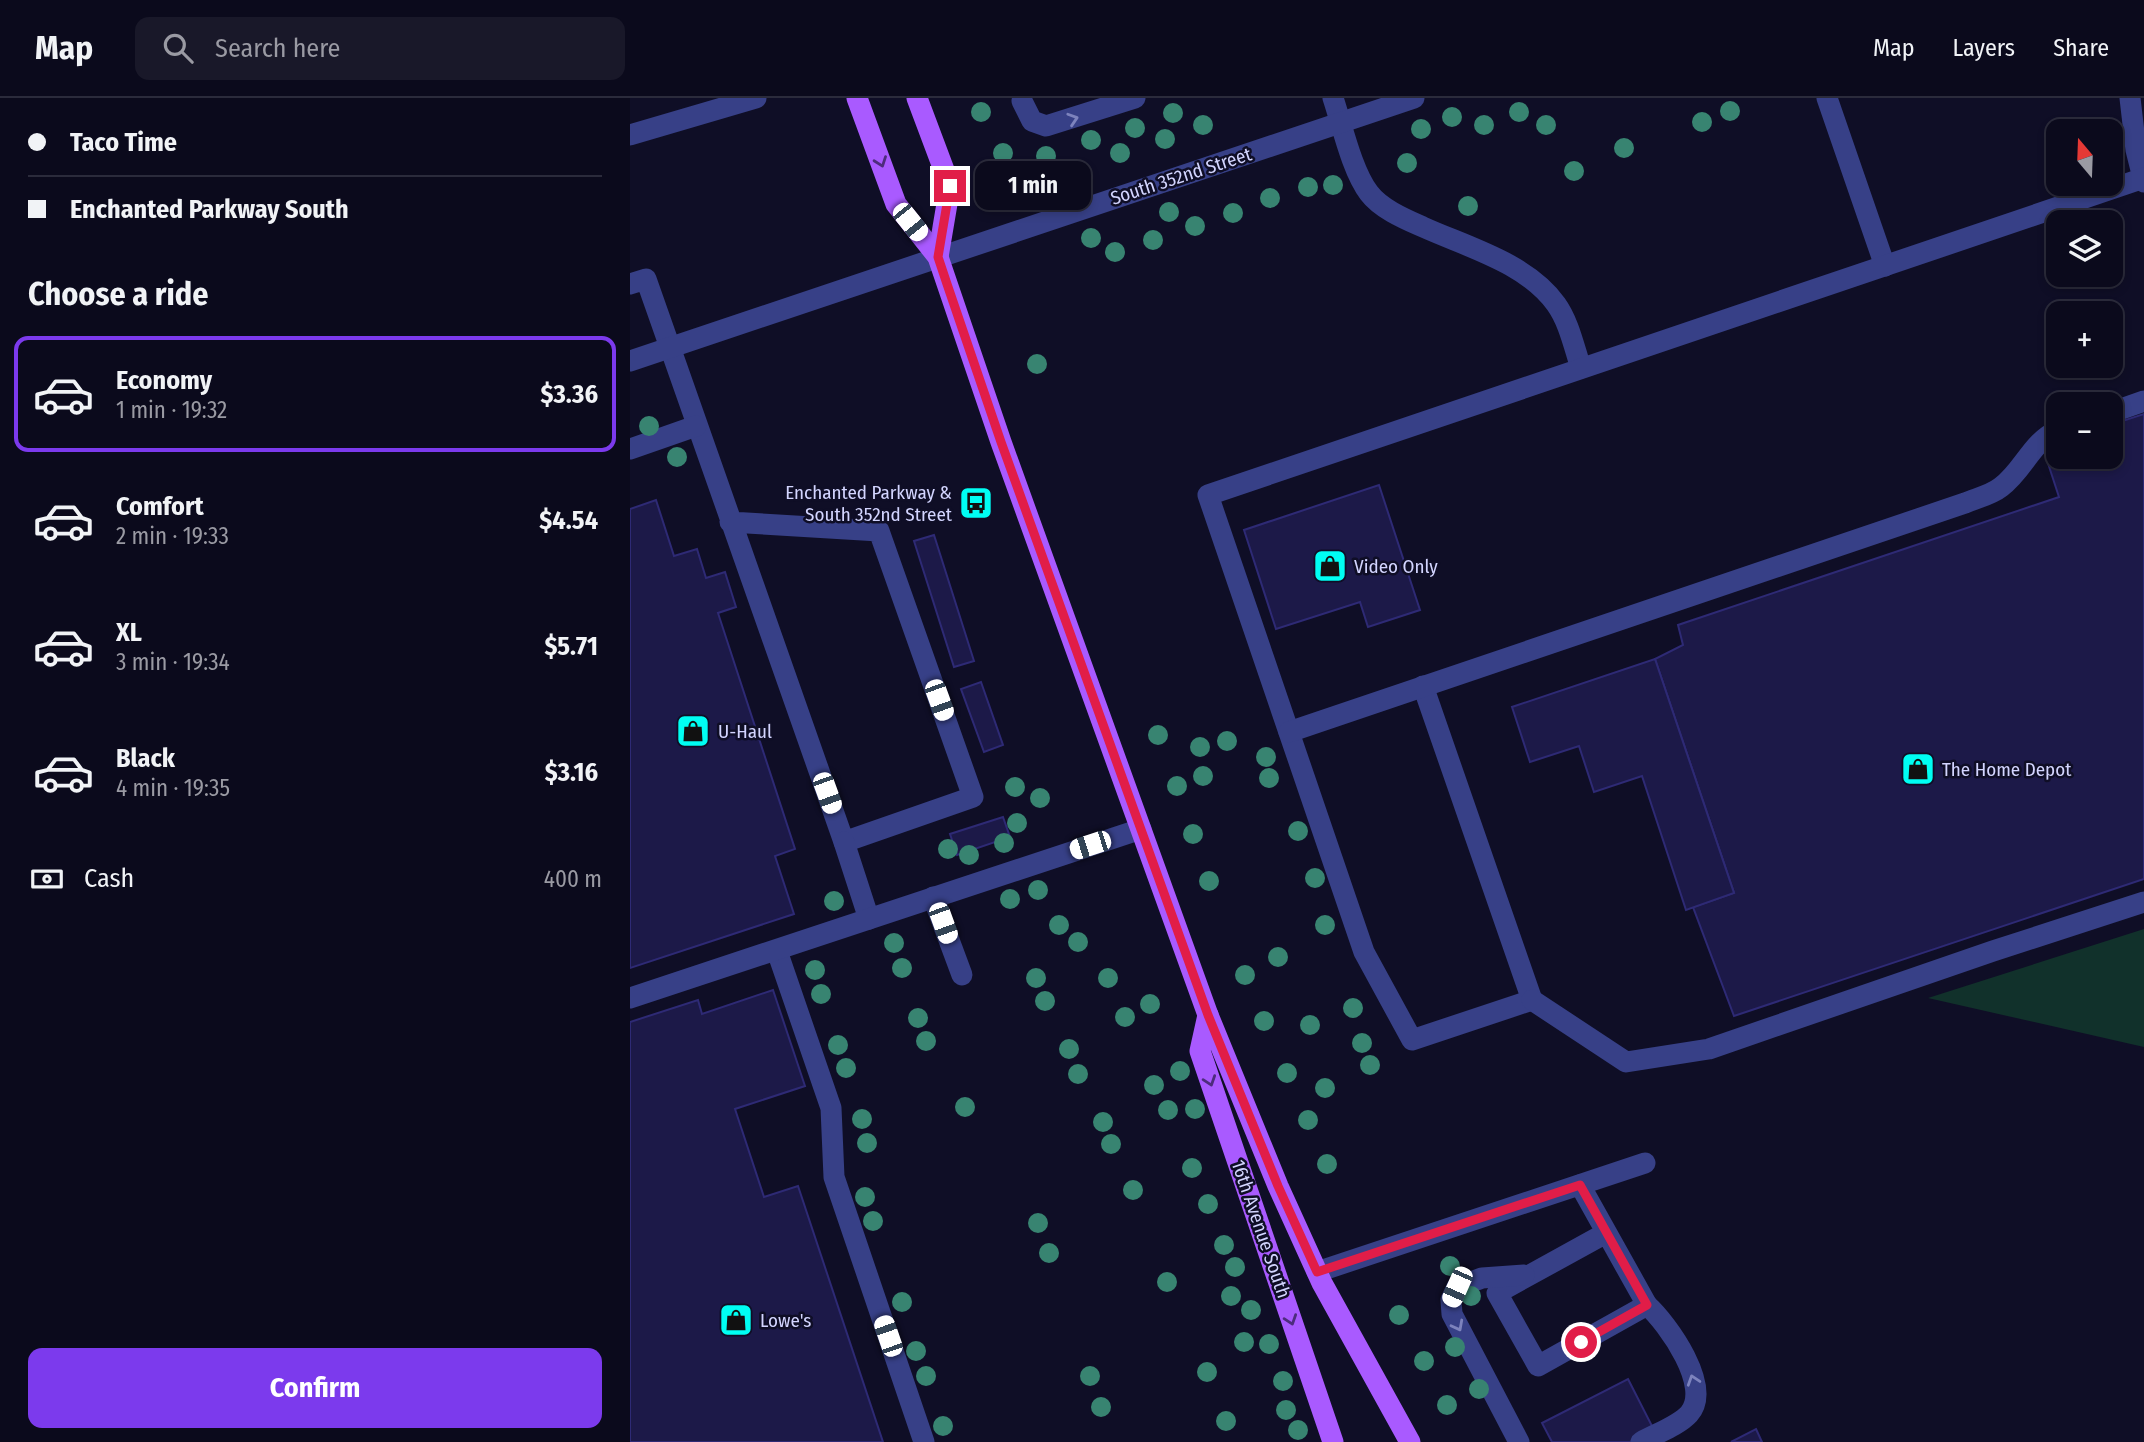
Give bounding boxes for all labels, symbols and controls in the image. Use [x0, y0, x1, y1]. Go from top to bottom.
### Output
search box [135, 17, 625, 80]
text: Map [35, 28, 93, 68]
icon: search [159, 29, 197, 67]
text: Search here [215, 33, 340, 64]
text: Map [1873, 34, 1915, 62]
text: Layers [1953, 34, 2015, 62]
text: Share [2053, 34, 2109, 62]
one-way arrow [1066, 113, 1078, 127]
north arrow [2046, 119, 2123, 196]
map controls [2046, 119, 2123, 469]
text: Taco Time [70, 127, 177, 158]
street label: South 352nd Street [1108, 142, 1255, 210]
one-way arrow [872, 156, 886, 168]
callout: 1 min [974, 162, 1090, 210]
route end [934, 170, 966, 202]
text: 1 min [1008, 171, 1058, 199]
text: Enchanted Parkway South [70, 194, 349, 225]
car [889, 199, 932, 245]
button: layers [2046, 210, 2123, 287]
text: Choose a ride [28, 275, 209, 313]
button: + [2046, 301, 2123, 378]
icon: car [32, 363, 95, 426]
text: Economy [116, 365, 212, 396]
text: $3.36 [540, 379, 598, 410]
button: − [2046, 392, 2123, 469]
text: 1 min · 19:32 [116, 396, 227, 424]
place label: Enchanted Parkway & South 352nd Street [785, 481, 953, 526]
bus stop icon: Enchanted Parkway & South 352nd Street [957, 484, 995, 522]
icon: car [32, 489, 95, 552]
text: Comfort [116, 491, 204, 522]
text: $4.54 [539, 505, 598, 536]
text: 2 min · 19:33 [116, 522, 229, 550]
shop icon: Video Only [1311, 547, 1349, 585]
place label: Video Only [1354, 555, 1438, 578]
icon: car [32, 615, 95, 678]
text: XL [116, 617, 142, 648]
text: $5.71 [544, 631, 598, 662]
text: 3 min · 19:34 [116, 648, 230, 676]
car [922, 677, 957, 723]
shop icon: U-Haul [674, 712, 712, 750]
place label: U-Haul [718, 720, 772, 743]
icon: car [32, 741, 95, 804]
text: Black [116, 743, 175, 774]
shop icon: The Home Depot [1899, 750, 1937, 788]
text: $3.16 [545, 757, 598, 788]
place label: The Home Depot [1942, 758, 2072, 781]
car [810, 770, 845, 816]
text: 4 min · 19:35 [116, 774, 230, 802]
car [1067, 829, 1114, 861]
icon: cash [28, 860, 66, 898]
text: Cash [84, 863, 134, 894]
text: 400 m [544, 865, 602, 893]
car [926, 900, 961, 946]
one-way arrow [1202, 1074, 1216, 1087]
street label: 16th Avenue South [1227, 1157, 1295, 1301]
car [1439, 1264, 1476, 1310]
shop icon: Lowe's [717, 1301, 755, 1339]
place label: Lowe's [760, 1309, 811, 1332]
car [872, 1313, 905, 1359]
one-way arrow [1283, 1313, 1297, 1325]
one-way arrow [1450, 1319, 1464, 1331]
route start [1565, 1326, 1597, 1358]
button: Confirm [28, 1348, 602, 1428]
one-way arrow [1687, 1374, 1701, 1386]

